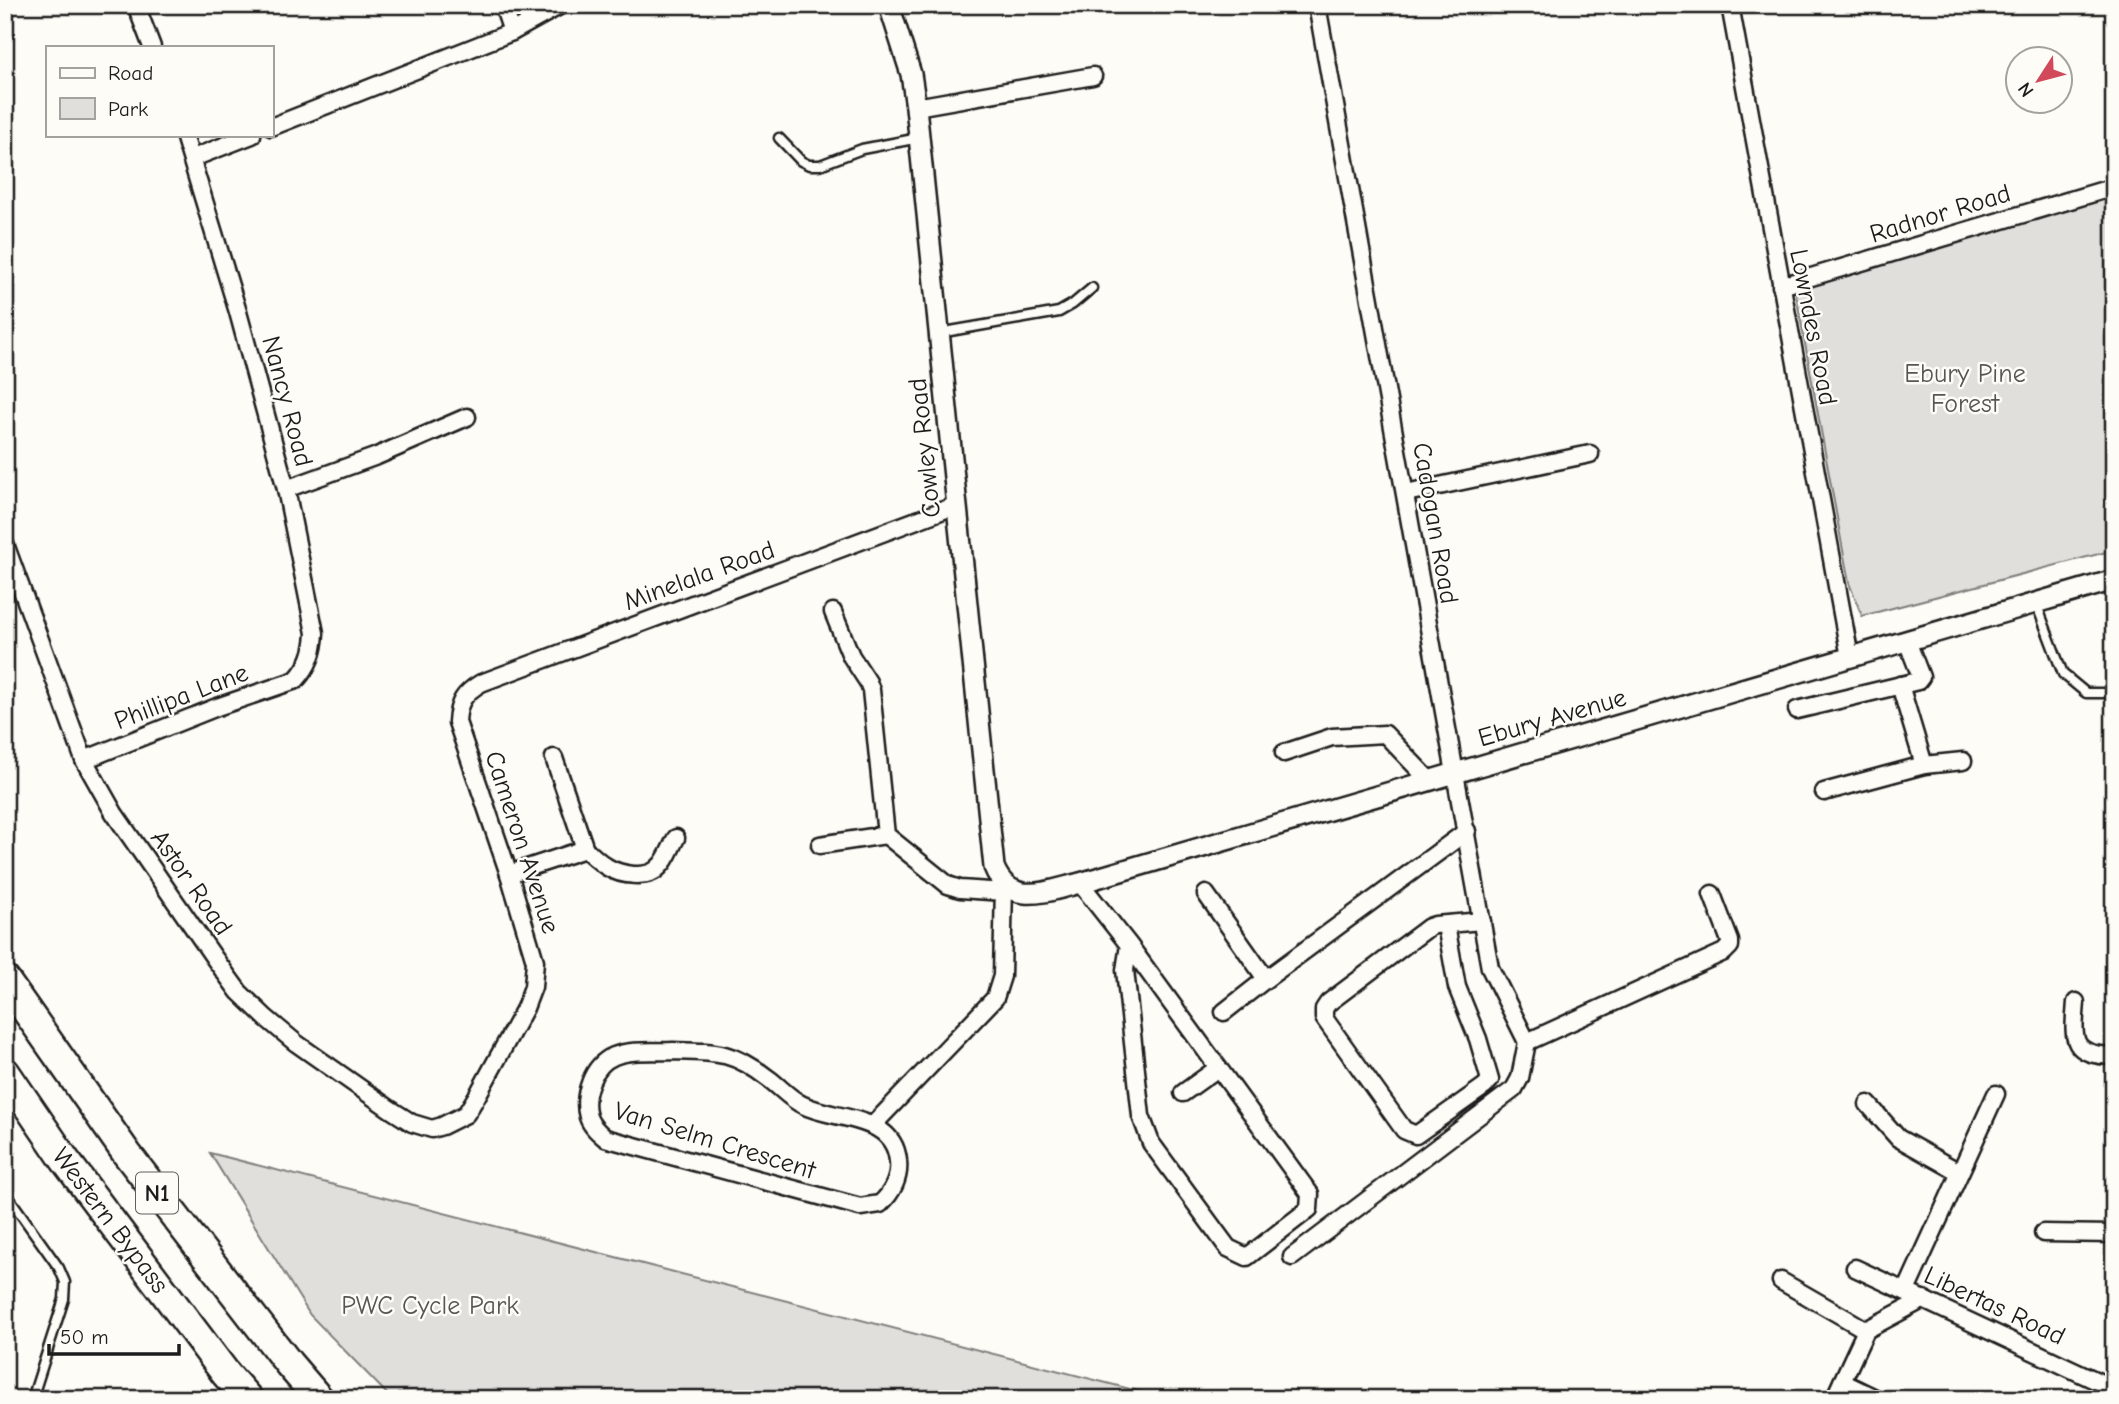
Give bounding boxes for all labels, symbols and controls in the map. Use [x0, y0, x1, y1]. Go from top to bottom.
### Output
legend [46, 46, 273, 136]
north arrow [2004, 46, 2074, 116]
text: Road [108, 61, 153, 85]
text: N [2014, 78, 2039, 101]
text: Park [108, 97, 148, 121]
street label: Radnor Road [1866, 178, 2014, 250]
street label: Lowndes Road [1783, 247, 1843, 408]
street label: Nancy Road [255, 333, 319, 470]
park label: Ebury Pine Forest [1904, 359, 2026, 419]
street label: Cowley Road [903, 377, 947, 519]
street label: Cadogan Road [1406, 440, 1464, 606]
street label: Minelala Road [620, 535, 779, 617]
street label: Phillipa Lane [110, 658, 253, 736]
street label: Ebury Avenue [1475, 682, 1630, 753]
street label: Cameron Avenue [478, 747, 566, 937]
street label: Astor Road [144, 824, 238, 941]
street label: Van Selm Crescent [610, 1096, 821, 1186]
street label: Western Bypass [46, 1142, 175, 1299]
road number: N1 [136, 1172, 178, 1213]
street label: Libertas Road [1919, 1260, 2070, 1352]
park label: PWC Cycle Park [341, 1291, 519, 1321]
scale bar [49, 1313, 178, 1357]
text: 50 m [60, 1325, 109, 1349]

